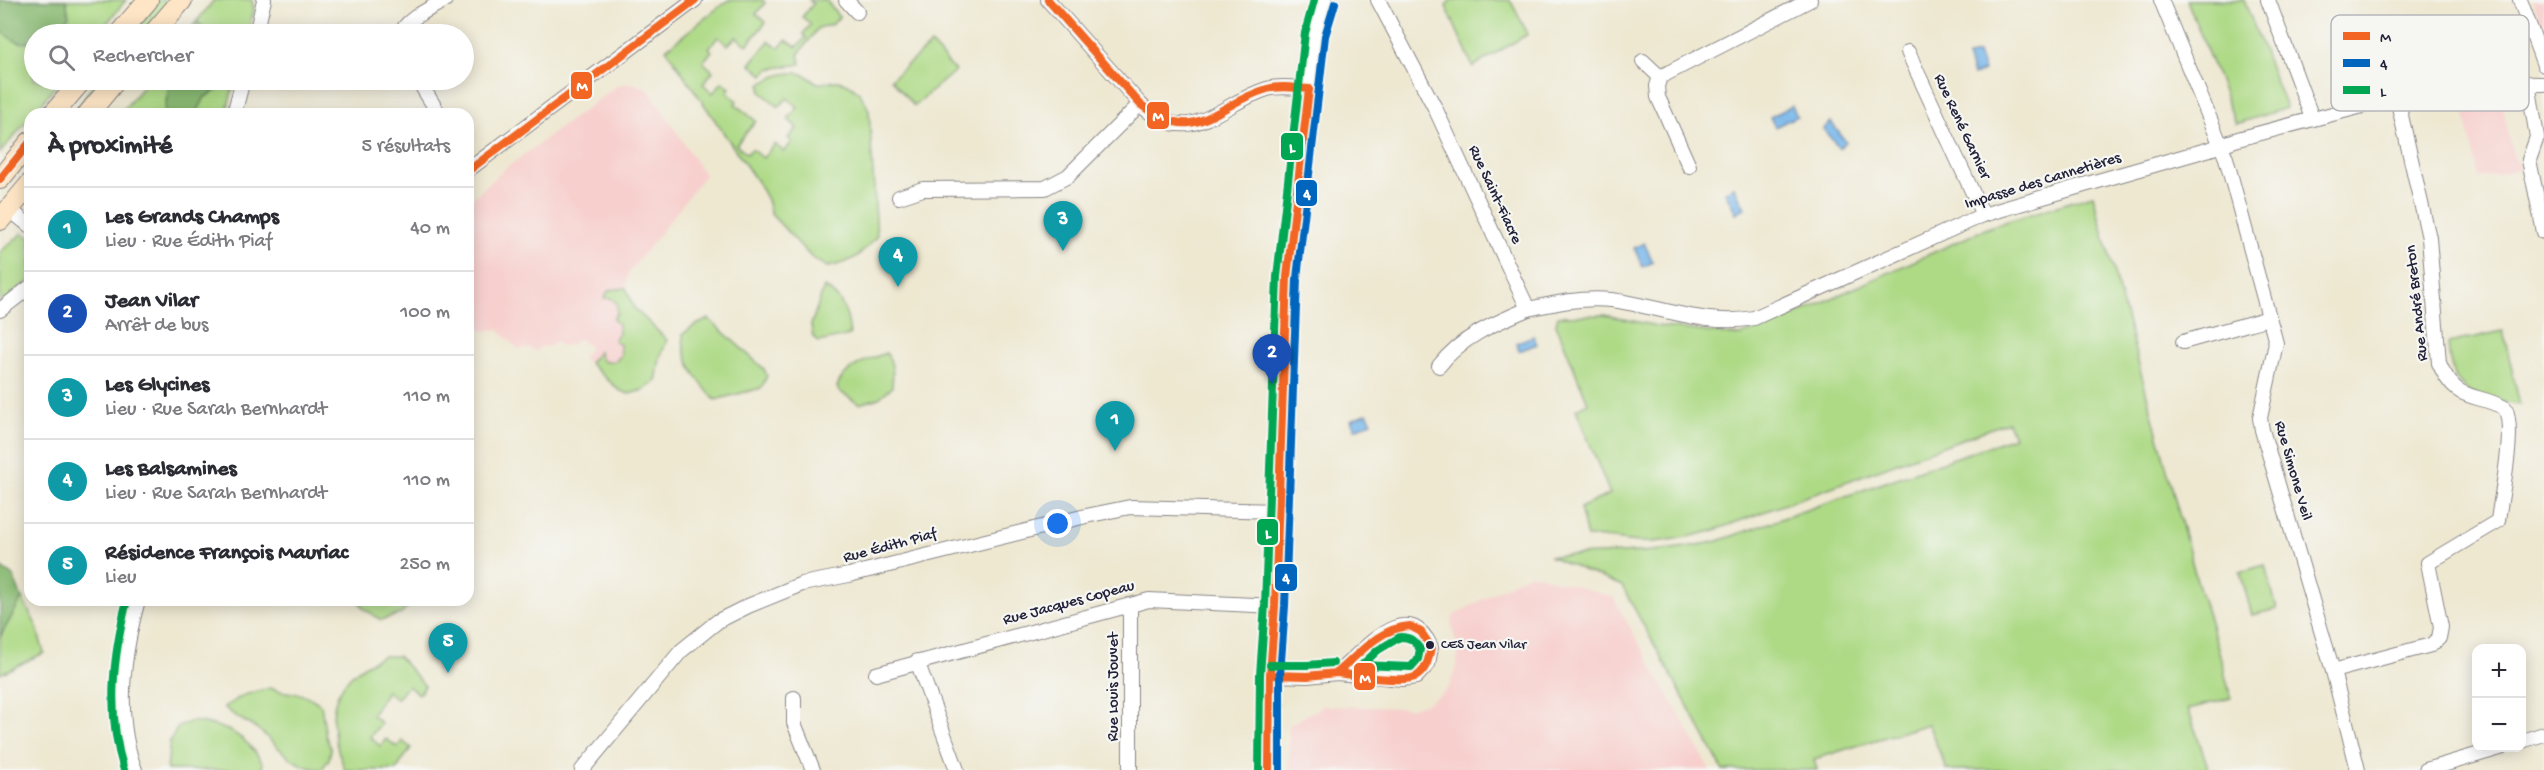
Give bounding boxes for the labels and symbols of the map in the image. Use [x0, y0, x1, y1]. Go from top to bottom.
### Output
legend [2331, 15, 2529, 111]
text: M [2380, 30, 2392, 49]
text: 4 [2380, 57, 2388, 76]
line badge: M [570, 71, 593, 100]
street label: Rue René Garnier [1928, 71, 1994, 184]
text: M [576, 79, 588, 98]
text: L [2380, 84, 2387, 103]
line badge: M [1146, 101, 1170, 130]
text: M [1152, 109, 1164, 128]
line badge: L [1280, 132, 1304, 161]
text: L [1289, 140, 1296, 159]
street label: Rue Saint-Fiacre [1463, 143, 1525, 248]
street label: Impasse des Cannetières [1963, 149, 2124, 215]
line badge: 4 [1295, 179, 1318, 207]
text: 4 [1302, 187, 1311, 206]
pin: 3 [1044, 202, 1082, 251]
pin: 4 [878, 238, 918, 287]
street label: Rue André Breton [2402, 244, 2434, 362]
pin: 2 [1252, 334, 1292, 384]
pin: 1 [1096, 402, 1134, 451]
street label: Rue Simone Veil [2269, 419, 2315, 523]
your location [1043, 509, 1072, 538]
line badge: L [1256, 518, 1279, 546]
street label: Rue Édith Piaf [841, 525, 940, 569]
text: L [1265, 526, 1272, 545]
line badge: 4 [1274, 563, 1298, 592]
text: 4 [1281, 571, 1290, 590]
street label: Rue Jacques Copeau [1001, 577, 1137, 631]
pin: 5 [428, 624, 468, 673]
street label: Rue Louis Jouvet [1105, 631, 1124, 741]
place label: CES Jean Vilar [1441, 637, 1527, 654]
marker: CES Jean Vilar [1424, 639, 1436, 651]
line badge: M [1353, 662, 1376, 691]
text: M [1359, 671, 1371, 690]

